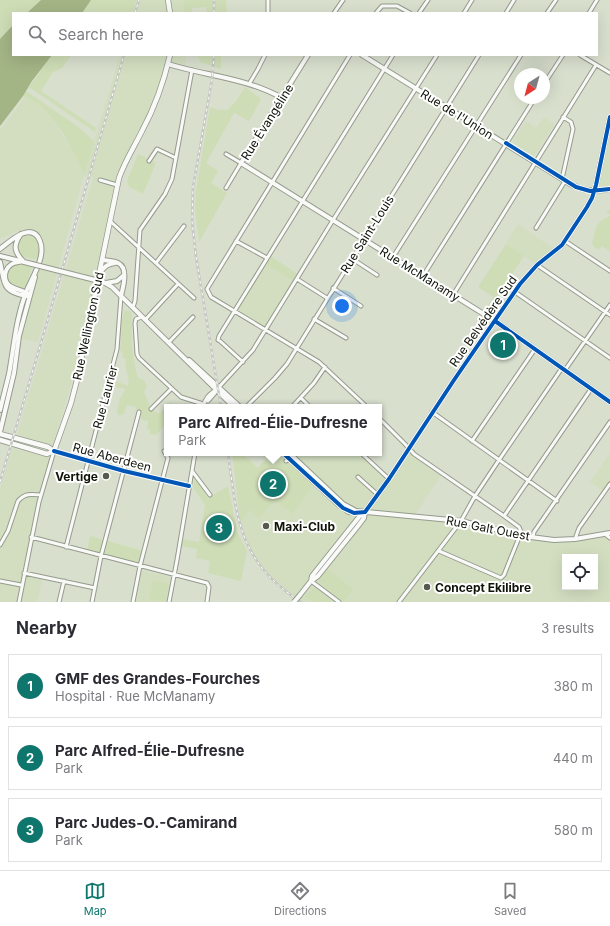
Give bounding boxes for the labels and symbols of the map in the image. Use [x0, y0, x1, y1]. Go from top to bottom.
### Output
north arrow [514, 68, 550, 104]
street label: Rue Évangéline [238, 81, 296, 163]
street label: Rue de l'Union [418, 86, 496, 142]
street label: Rue Saint-Louis [337, 192, 397, 276]
street label: Rue McManamy [377, 243, 463, 305]
street label: Rue Wellington Sud [69, 271, 107, 381]
street label: Rue Belvédère Sud [446, 273, 520, 369]
your location [332, 296, 352, 316]
pin: 1 [490, 330, 516, 360]
street label: Rue Laurier [89, 363, 121, 430]
street label: Rue Aberdeen [71, 439, 153, 475]
place label: Vertige [55, 469, 98, 484]
pin: 2 [260, 469, 286, 499]
marker: Vertige [101, 471, 111, 481]
pin: 3 [206, 513, 232, 543]
street label: Rue Galt Ouest [445, 513, 531, 543]
place label: Maxi-Club [274, 519, 336, 534]
marker: Maxi-Club [261, 521, 271, 531]
place label: Concept Ekilibre [435, 580, 531, 595]
marker: Concept Ekilibre [422, 582, 432, 592]

